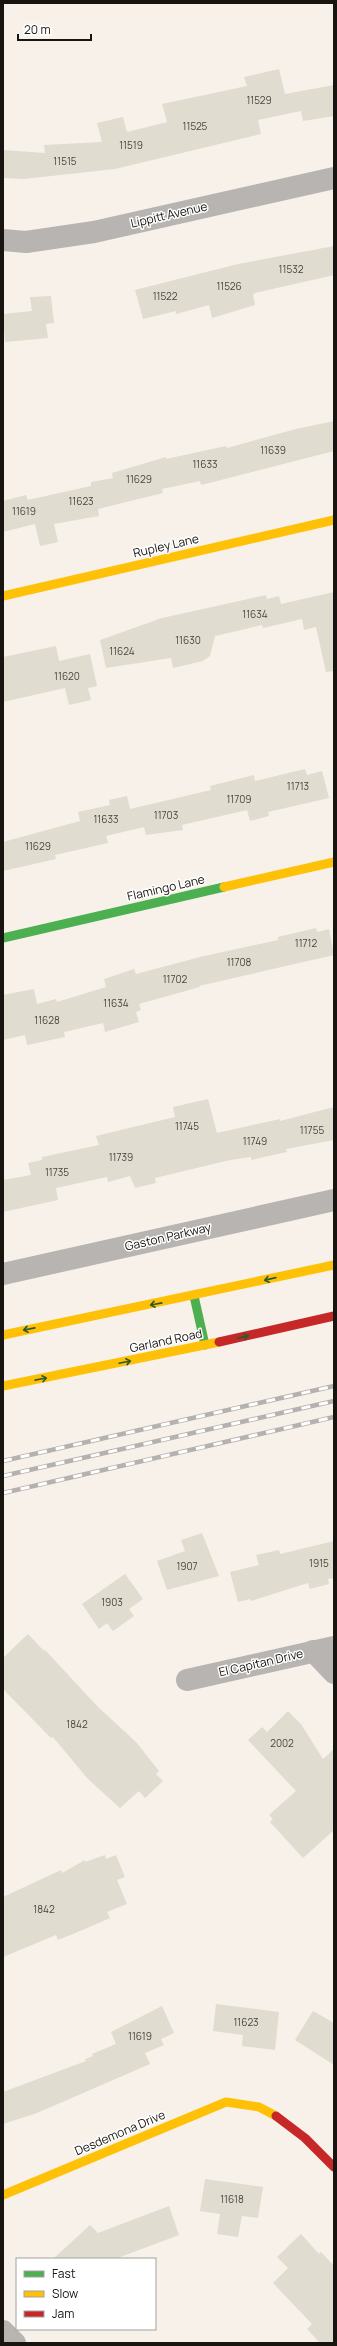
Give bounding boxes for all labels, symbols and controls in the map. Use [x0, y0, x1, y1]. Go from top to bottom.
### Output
scale bar [18, 16, 91, 42]
text: 20 m [24, 21, 51, 38]
house number: 11529 [246, 93, 272, 107]
house number: 11525 [183, 119, 208, 133]
house number: 11519 [119, 138, 143, 152]
house number: 11515 [53, 154, 77, 168]
street label: Lippitt Avenue [129, 197, 209, 232]
house number: 11532 [279, 262, 304, 276]
house number: 11526 [216, 279, 242, 293]
house number: 11522 [153, 289, 178, 303]
house number: 11639 [260, 443, 286, 457]
house number: 11633 [192, 457, 218, 471]
house number: 11629 [126, 472, 152, 486]
house number: 11623 [68, 494, 94, 508]
house number: 11619 [12, 504, 36, 518]
street label: Rupley Lane [131, 530, 201, 561]
house number: 11634 [242, 607, 268, 621]
house number: 11630 [175, 633, 201, 647]
house number: 11624 [109, 644, 135, 658]
house number: 11620 [54, 669, 80, 683]
house number: 11713 [287, 779, 309, 793]
house number: 11709 [226, 792, 252, 806]
house number: 11703 [154, 808, 178, 822]
house number: 11633 [93, 812, 119, 826]
house number: 11629 [25, 839, 51, 853]
street label: Flamingo Lane [125, 870, 206, 905]
house number: 11712 [295, 936, 318, 950]
house number: 11708 [227, 955, 252, 969]
house number: 11702 [163, 972, 188, 986]
house number: 11634 [103, 996, 129, 1010]
house number: 11628 [34, 1013, 60, 1027]
house number: 11745 [175, 1119, 199, 1133]
house number: 11755 [300, 1123, 324, 1137]
house number: 11749 [243, 1134, 267, 1148]
house number: 11739 [109, 1150, 133, 1164]
house number: 11735 [45, 1165, 69, 1179]
street label: Gaston Parkway [123, 1218, 213, 1255]
one-way arrow [264, 1276, 277, 1284]
one-way arrow [150, 1300, 163, 1308]
street label: Garland Road [128, 1325, 204, 1357]
one-way arrow [23, 1326, 36, 1334]
one-way arrow [236, 1332, 249, 1340]
one-way arrow [118, 1357, 131, 1365]
one-way arrow [34, 1374, 47, 1382]
house number: 1915 [309, 1556, 329, 1570]
house number: 1907 [176, 1559, 198, 1573]
house number: 1903 [101, 1595, 123, 1609]
street label: El Capitan Drive [217, 1645, 305, 1680]
house number: 1842 [66, 1717, 88, 1731]
house number: 2002 [270, 1736, 294, 1750]
house number: 1842 [33, 1902, 55, 1916]
house number: 11623 [233, 2015, 259, 2029]
house number: 11619 [128, 2029, 152, 2043]
street label: Desdemona Drive [72, 2106, 168, 2159]
house number: 11618 [220, 2192, 244, 2206]
legend [16, 2258, 156, 2330]
text: Fast [52, 2265, 76, 2282]
text: Slow [52, 2285, 78, 2302]
text: Jam [52, 2305, 74, 2322]

